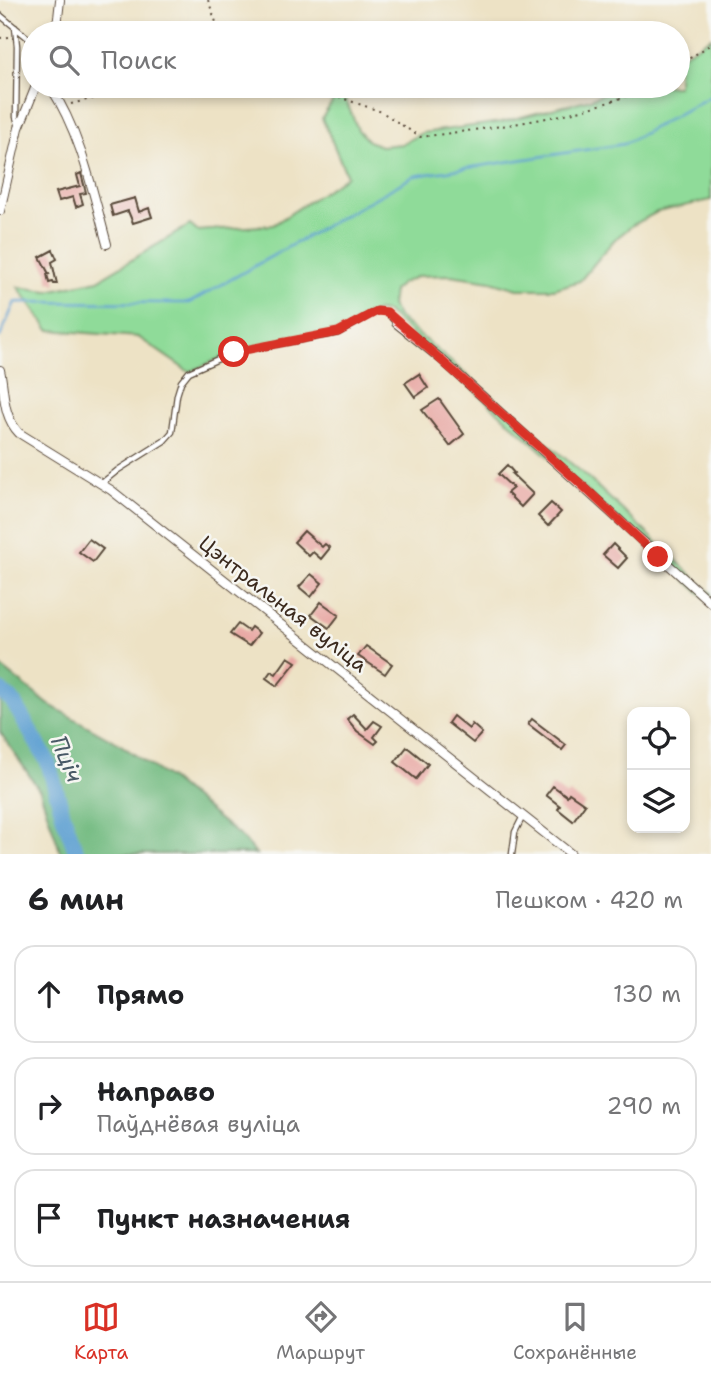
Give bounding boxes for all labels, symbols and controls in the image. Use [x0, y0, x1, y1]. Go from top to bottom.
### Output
search box [21, 21, 690, 98]
icon: search [45, 41, 83, 79]
text: Поиск [101, 42, 177, 77]
route start [218, 336, 249, 367]
street label: Цэнтральная вуліца [193, 529, 373, 679]
route end [642, 541, 673, 572]
map controls [627, 707, 690, 833]
button: locate [627, 707, 690, 770]
water label: Пціч [44, 731, 90, 787]
button: layers [627, 770, 690, 833]
text: 6 мин [28, 879, 124, 920]
text: Пешком · 420 m [495, 885, 683, 915]
icon: ahead [30, 975, 68, 1013]
text: Прямо [97, 977, 185, 1012]
text: 130 m [613, 979, 681, 1009]
text: Направо [97, 1074, 215, 1109]
icon: right [30, 1087, 68, 1125]
text: 290 m [607, 1091, 681, 1121]
text: Паўднёвая вуліца [97, 1109, 300, 1139]
icon: arrive [30, 1199, 68, 1237]
text: Пункт назначения [97, 1201, 350, 1236]
tab: Карта [74, 1298, 128, 1365]
tab: Маршрут [276, 1298, 365, 1365]
tab: Сохранённые [513, 1298, 637, 1365]

